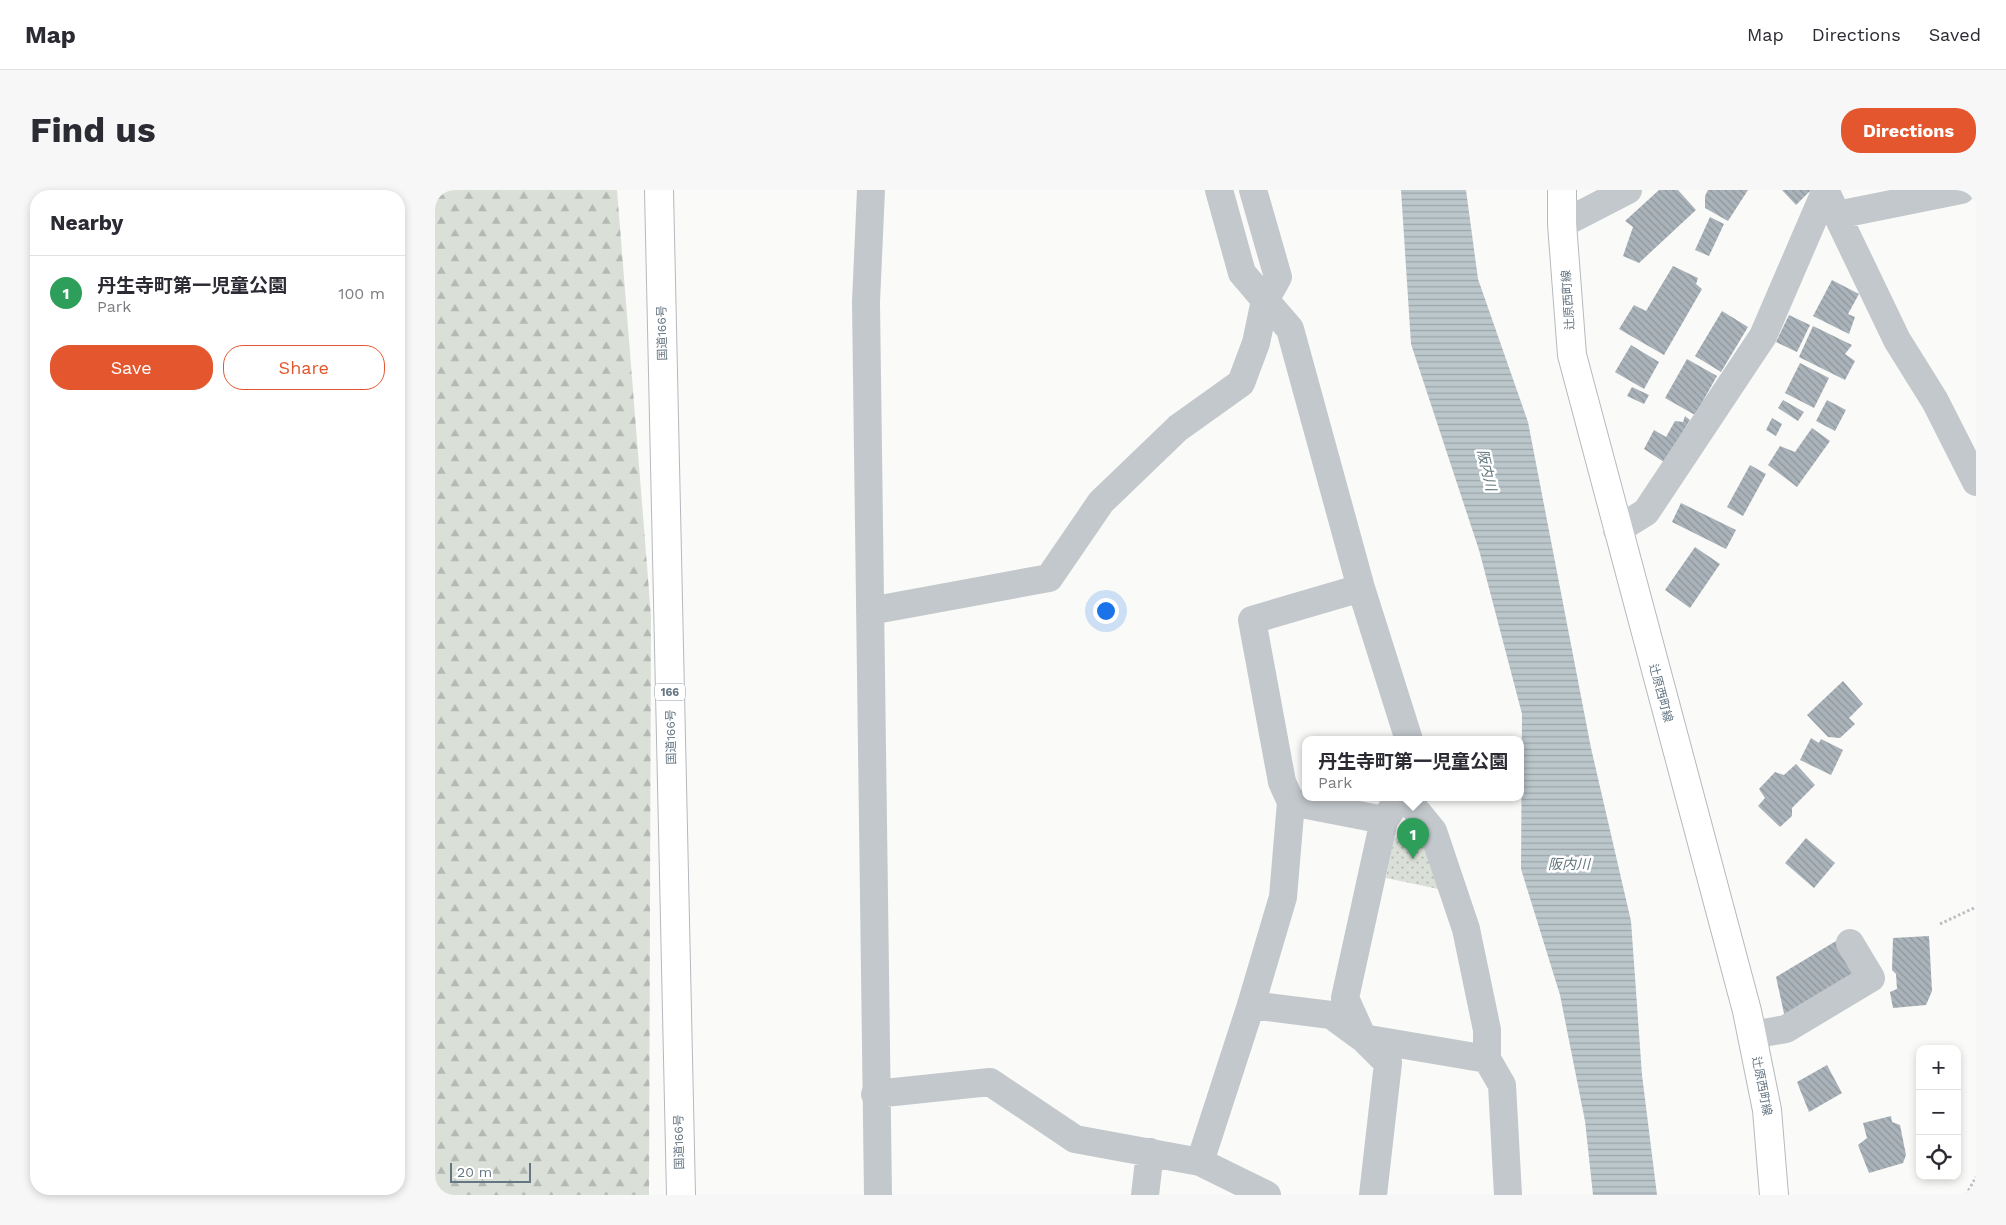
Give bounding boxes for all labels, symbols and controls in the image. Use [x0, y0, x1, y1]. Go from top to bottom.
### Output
text: Map [25, 21, 76, 49]
text: Map [1747, 24, 1784, 45]
text: Directions [1812, 24, 1901, 45]
text: Saved [1929, 24, 1981, 45]
button: Directions [1841, 108, 1976, 153]
text: Find us [30, 109, 156, 151]
text: Nearby [50, 210, 123, 235]
street label: 辻原西町線 [1559, 270, 1577, 330]
text: 丹生寺町第一児童公園 [97, 274, 287, 297]
text: 1 [63, 284, 69, 303]
text: 100 m [338, 284, 385, 303]
text: Park [97, 297, 131, 316]
street label: 国道166号 [655, 305, 669, 361]
button: Save [50, 345, 213, 390]
button: Share [223, 345, 385, 390]
water label: 阪内川 [1474, 448, 1500, 494]
your location [1093, 598, 1119, 624]
street label: 辻原西町線 [1646, 662, 1676, 724]
road number: 166 [655, 684, 685, 701]
street label: 国道166号 [664, 709, 678, 765]
popup [1302, 736, 1524, 801]
text: 丹生寺町第一児童公園 [1318, 750, 1508, 773]
text: Park [1318, 773, 1352, 792]
pin: 1 [1397, 818, 1429, 859]
water label: 阪内川 [1548, 856, 1592, 872]
map controls [1916, 1045, 1961, 1180]
button: + [1916, 1045, 1961, 1090]
street label: 辻原西町線 [1749, 1055, 1775, 1117]
button: − [1916, 1090, 1961, 1135]
street label: 国道166号 [672, 1114, 686, 1170]
button: locate [1916, 1135, 1961, 1180]
scale bar [450, 1160, 531, 1183]
text: 20 m [457, 1164, 492, 1180]

